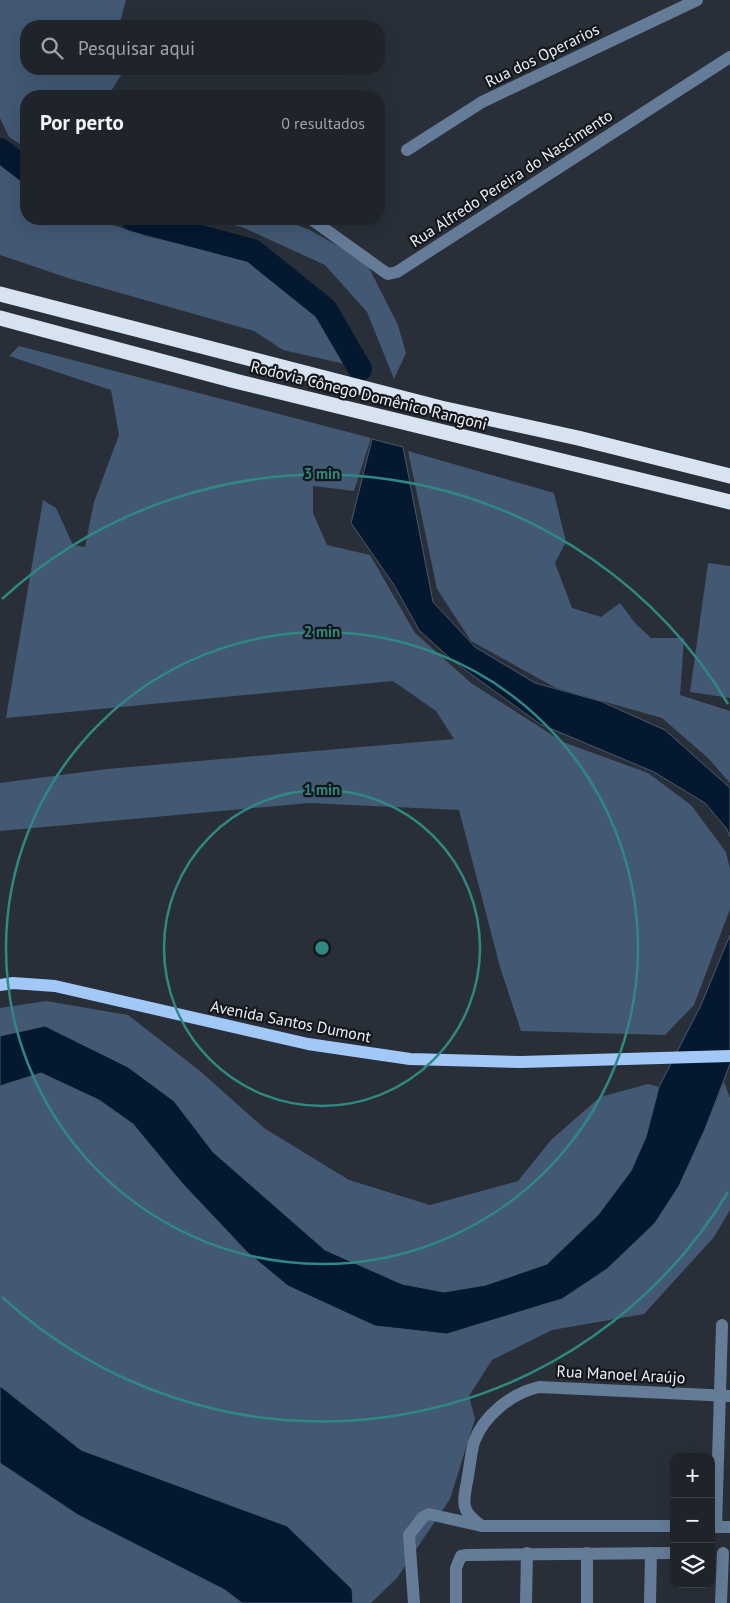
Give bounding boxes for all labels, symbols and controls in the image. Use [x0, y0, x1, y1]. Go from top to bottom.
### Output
street label: Rua dos Operarios [482, 19, 603, 91]
search box [20, 20, 385, 75]
icon: search [38, 34, 66, 62]
text: Pesquisar aqui [78, 36, 195, 60]
street label: Rua Alfredo Pereira do Nascimento [406, 105, 616, 251]
text: Por perto [40, 109, 124, 136]
text: 0 resultados [281, 113, 365, 133]
street label: Rodovia Cônego Domênico Rangoni [249, 356, 489, 434]
text: 3 min [304, 464, 340, 483]
text: 2 min [304, 622, 340, 641]
text: 1 min [304, 780, 340, 799]
centre of rings [313, 939, 331, 957]
street label: Avenida Santos Dumont [209, 996, 374, 1046]
street label: Rua Manoel Araújo [556, 1361, 686, 1387]
map controls [670, 1453, 715, 1588]
button: + [670, 1453, 715, 1498]
button: − [670, 1498, 715, 1543]
button: layers [670, 1543, 715, 1588]

